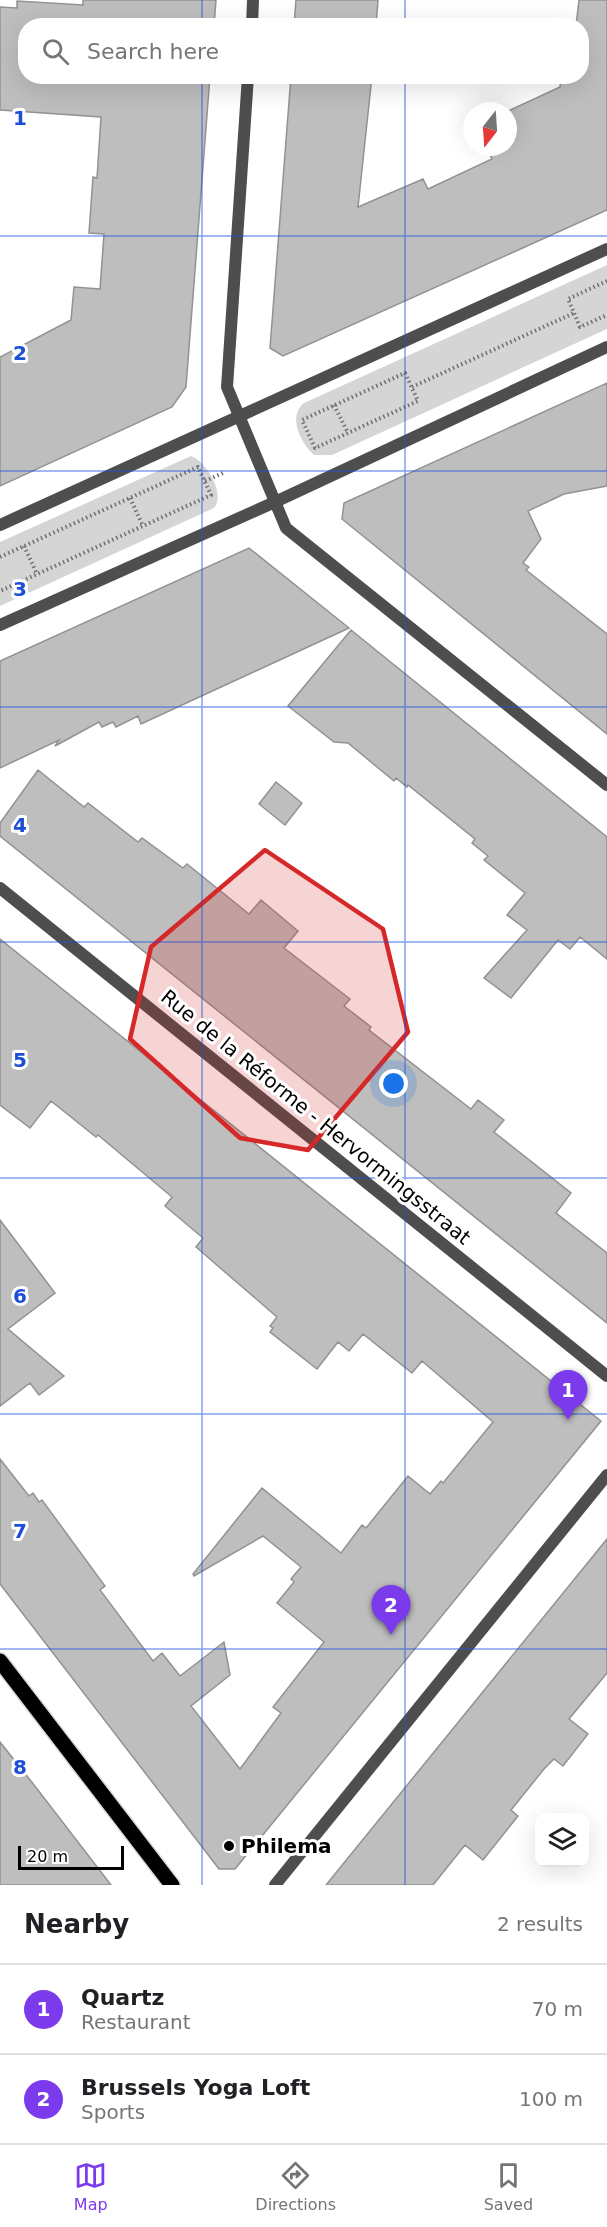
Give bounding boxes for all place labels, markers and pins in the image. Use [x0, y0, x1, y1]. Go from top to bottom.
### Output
pin: 1 [548, 1370, 588, 1420]
pin: 2 [372, 1586, 410, 1635]
place label: Philema [241, 1834, 332, 1858]
marker: Philema [222, 1839, 236, 1853]

